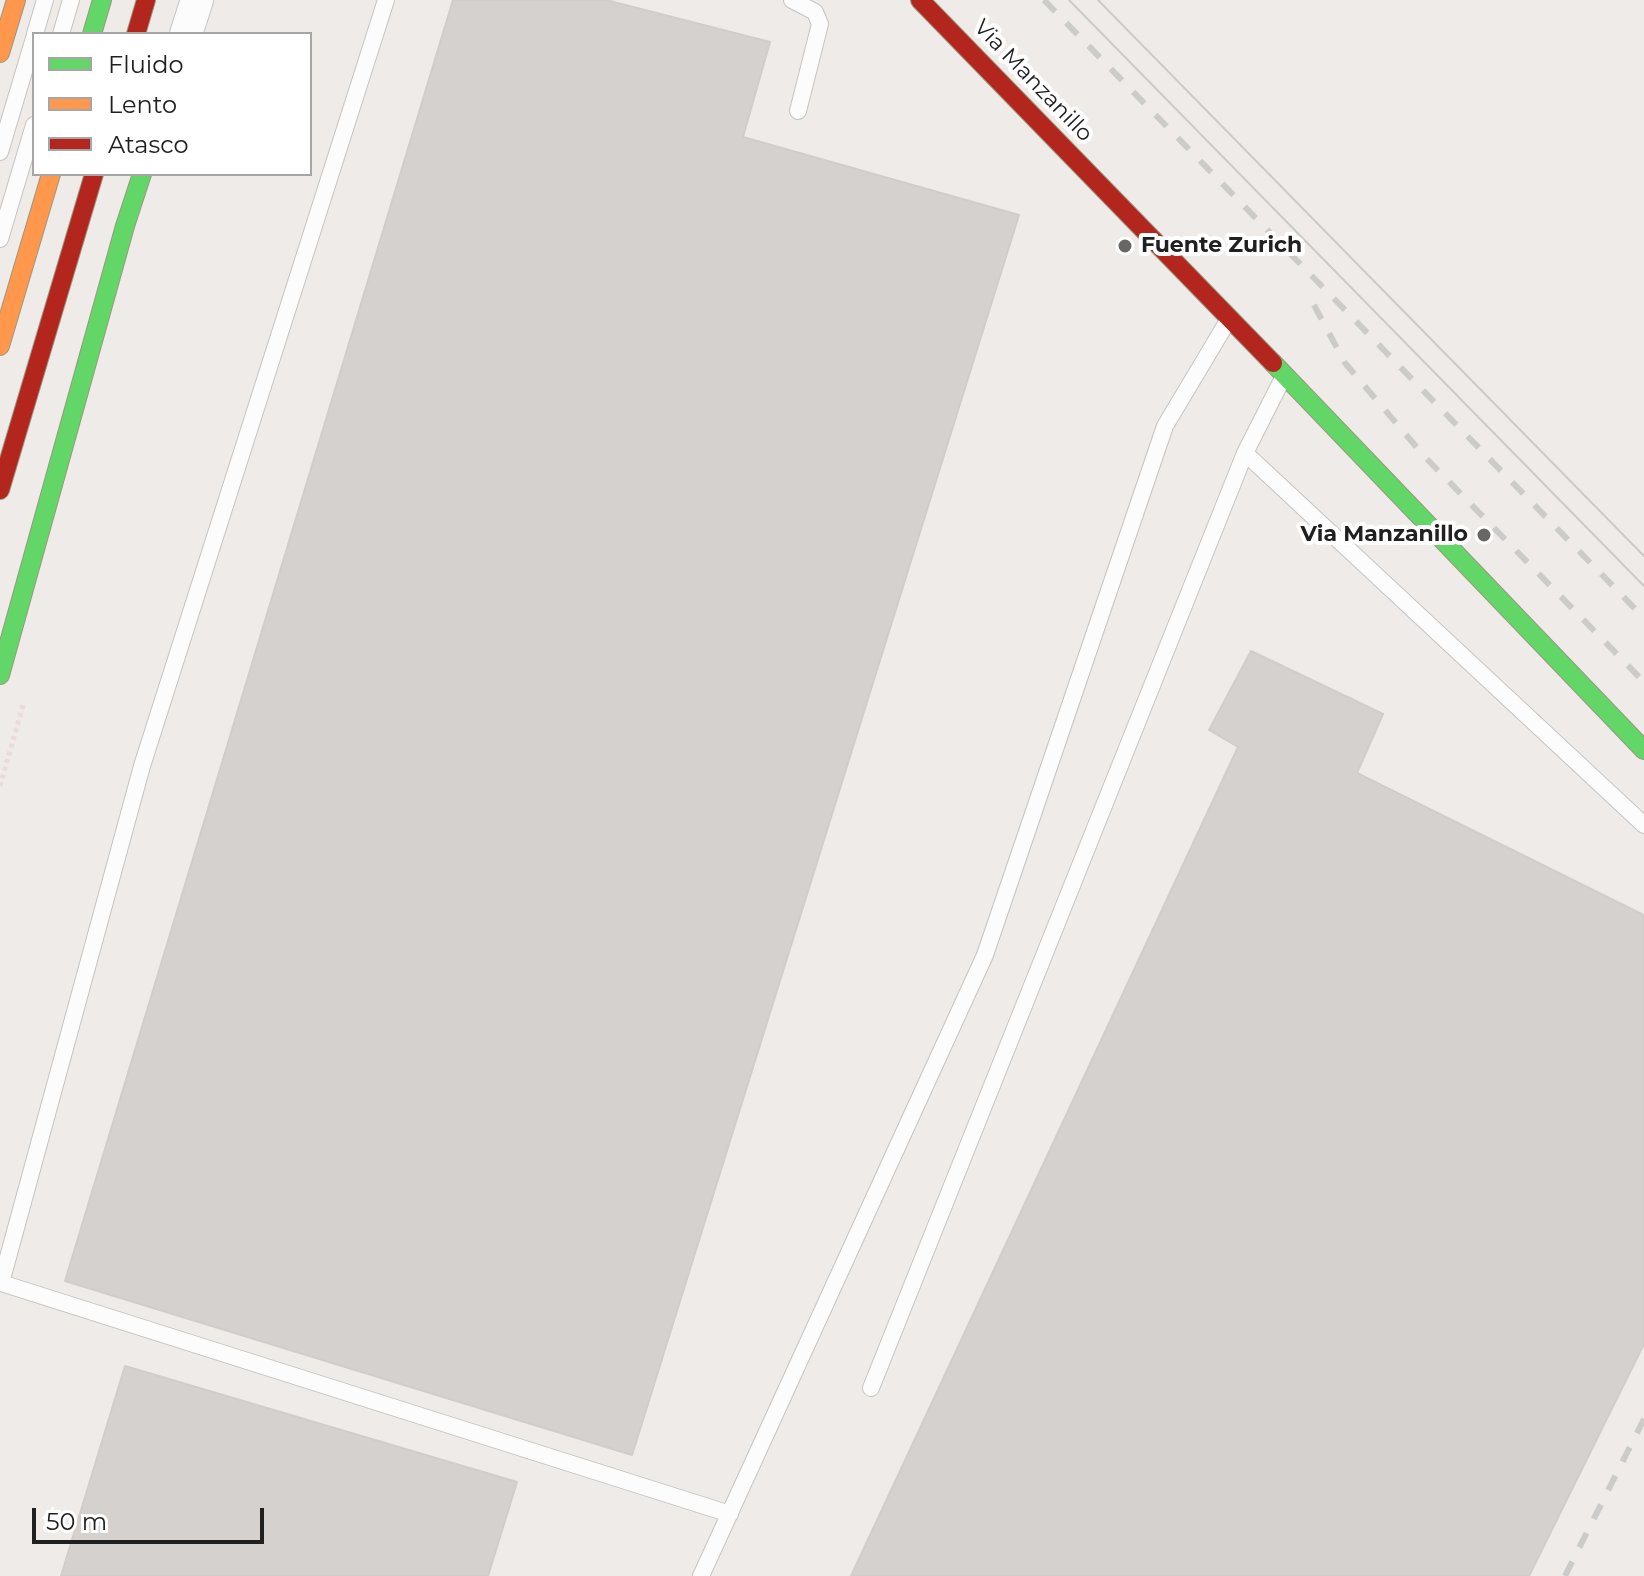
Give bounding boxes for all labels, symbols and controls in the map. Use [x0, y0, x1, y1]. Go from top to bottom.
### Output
street label: Via Manzanillo [968, 15, 1098, 147]
legend [32, 32, 312, 176]
text: Fluido [108, 50, 184, 79]
text: Lento [108, 90, 177, 119]
text: Atasco [108, 130, 189, 159]
place label: Fuente Zurich [1141, 233, 1302, 259]
marker: Fuente Zurich [1116, 237, 1134, 255]
place label: Via Manzanillo [1300, 522, 1468, 548]
marker: Via Manzanillo [1475, 526, 1493, 544]
scale bar [36, 1492, 268, 1542]
text: 50 m [46, 1507, 107, 1536]

